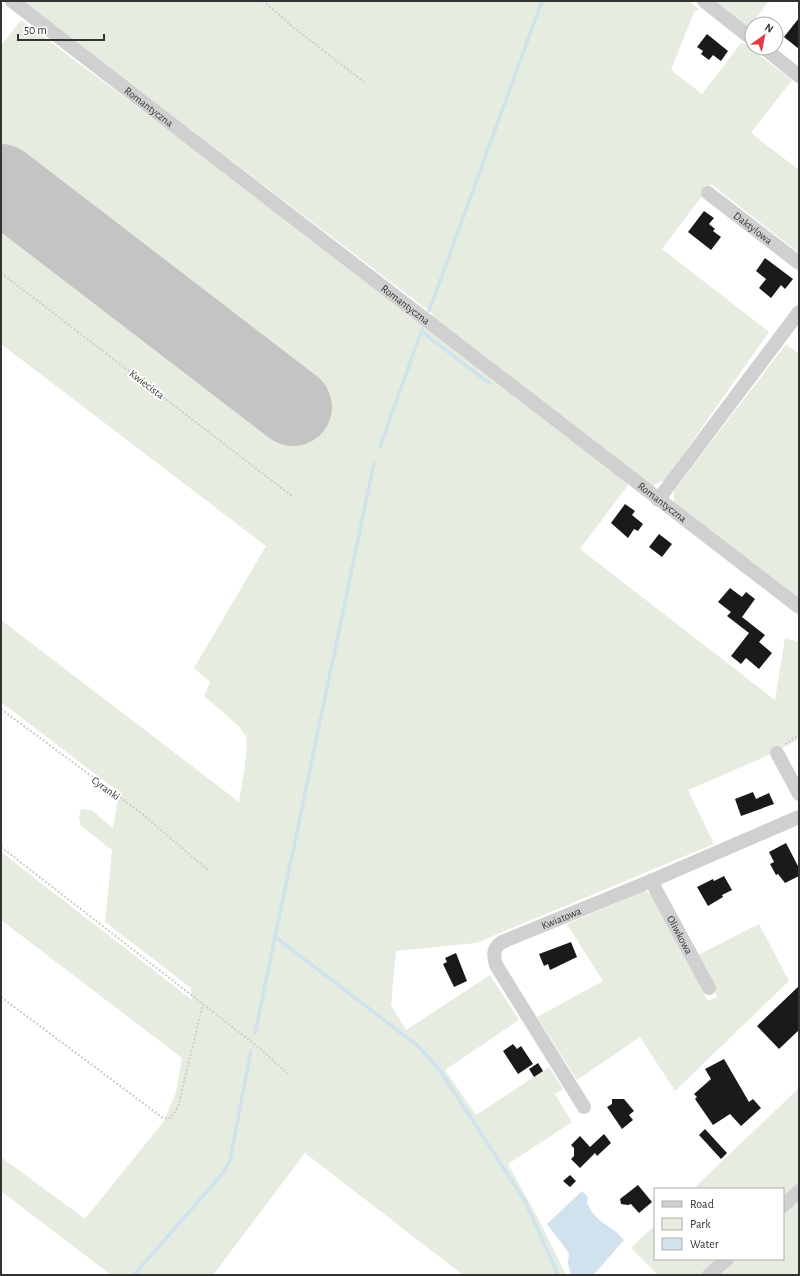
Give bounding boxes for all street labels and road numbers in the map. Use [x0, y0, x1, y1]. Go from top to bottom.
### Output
street label: Romantyczna [122, 85, 175, 129]
street label: Daktylowa [731, 210, 774, 246]
street label: Romantyczna [379, 283, 432, 327]
street label: Kwiecista [127, 368, 166, 401]
street label: Romantyczna [636, 480, 689, 524]
street label: Cyranki [89, 775, 122, 802]
street label: Kwiatowa [540, 905, 583, 931]
street label: Oliwkowa [665, 914, 695, 956]

